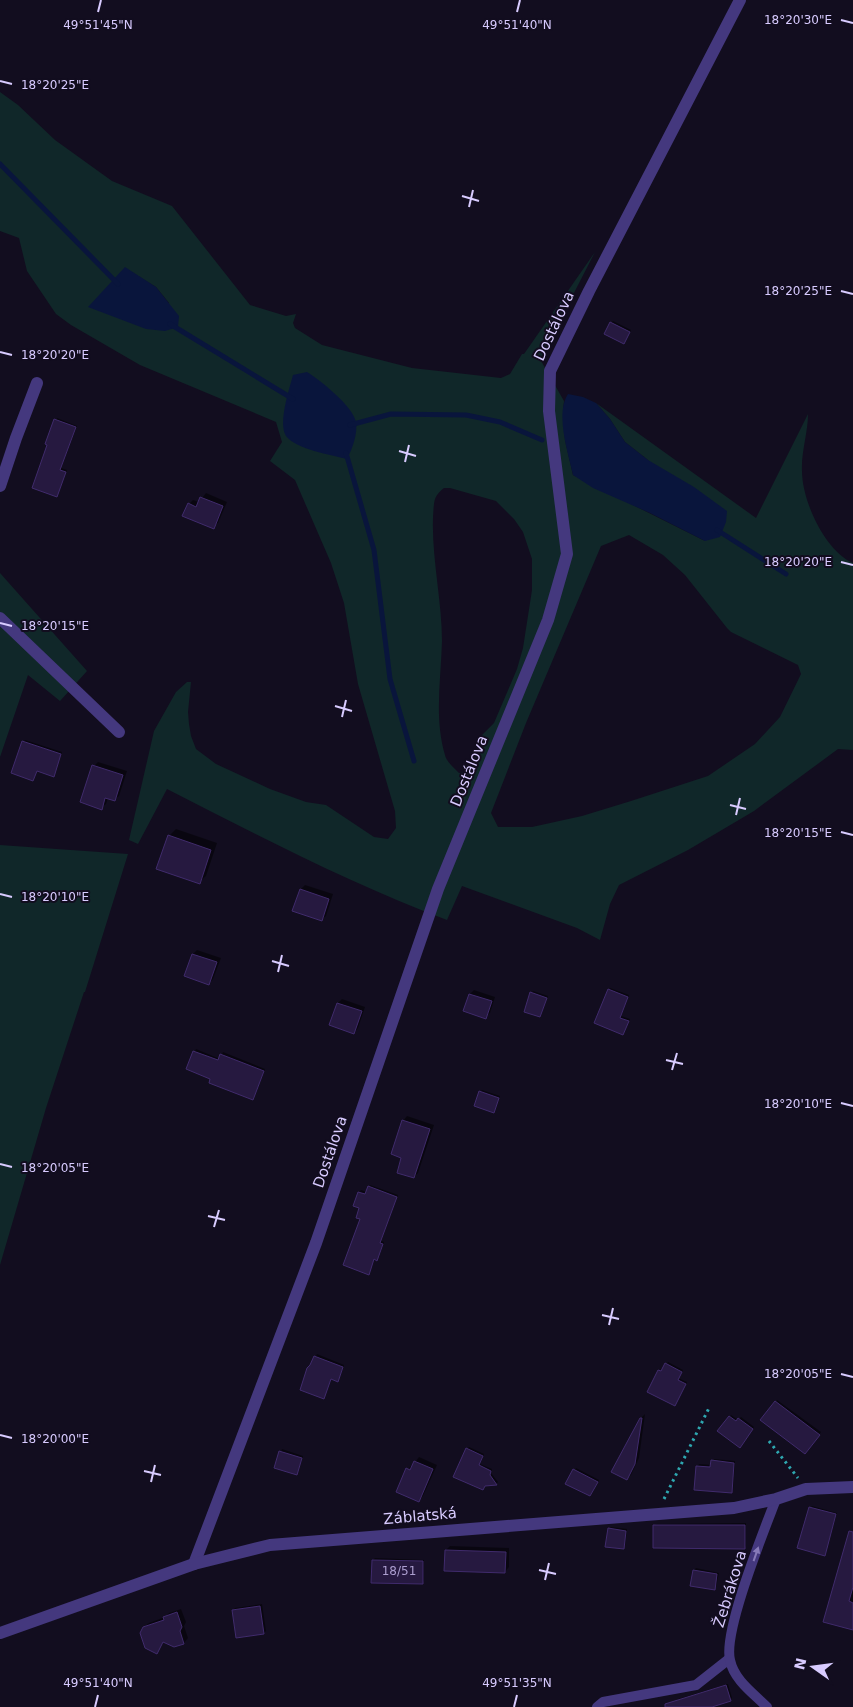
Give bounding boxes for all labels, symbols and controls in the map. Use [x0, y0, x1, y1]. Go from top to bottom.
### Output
text: 18°20'30"E [764, 13, 832, 27]
text: 49°51'45"N [63, 18, 133, 32]
text: 49°51'40"N [482, 18, 552, 32]
text: 18°20'25"E [21, 78, 89, 92]
text: 18°20'25"E [764, 284, 832, 298]
street label: Dostálova [530, 288, 578, 364]
text: 18°20'20"E [21, 348, 89, 362]
text: 18°20'20"E [764, 555, 832, 569]
text: 18°20'15"E [21, 619, 89, 633]
street label: Dostálova [447, 733, 491, 809]
text: 18°20'15"E [764, 826, 832, 840]
text: 18°20'10"E [21, 890, 89, 904]
text: 18°20'10"E [764, 1097, 832, 1111]
street label: Dostálova [309, 1114, 351, 1190]
text: 18°20'05"E [21, 1161, 89, 1175]
text: 18°20'05"E [764, 1367, 832, 1381]
text: 18°20'00"E [21, 1432, 89, 1446]
street label: Záblatská [383, 1504, 457, 1528]
one-way arrow [752, 1546, 760, 1561]
street label: Žebrákova [709, 1548, 750, 1630]
house number: 18/51 [382, 1564, 416, 1578]
north arrow [788, 1642, 838, 1692]
text: N [791, 1656, 810, 1671]
text: 49°51'40"N [63, 1676, 133, 1690]
text: 49°51'35"N [482, 1676, 552, 1690]

